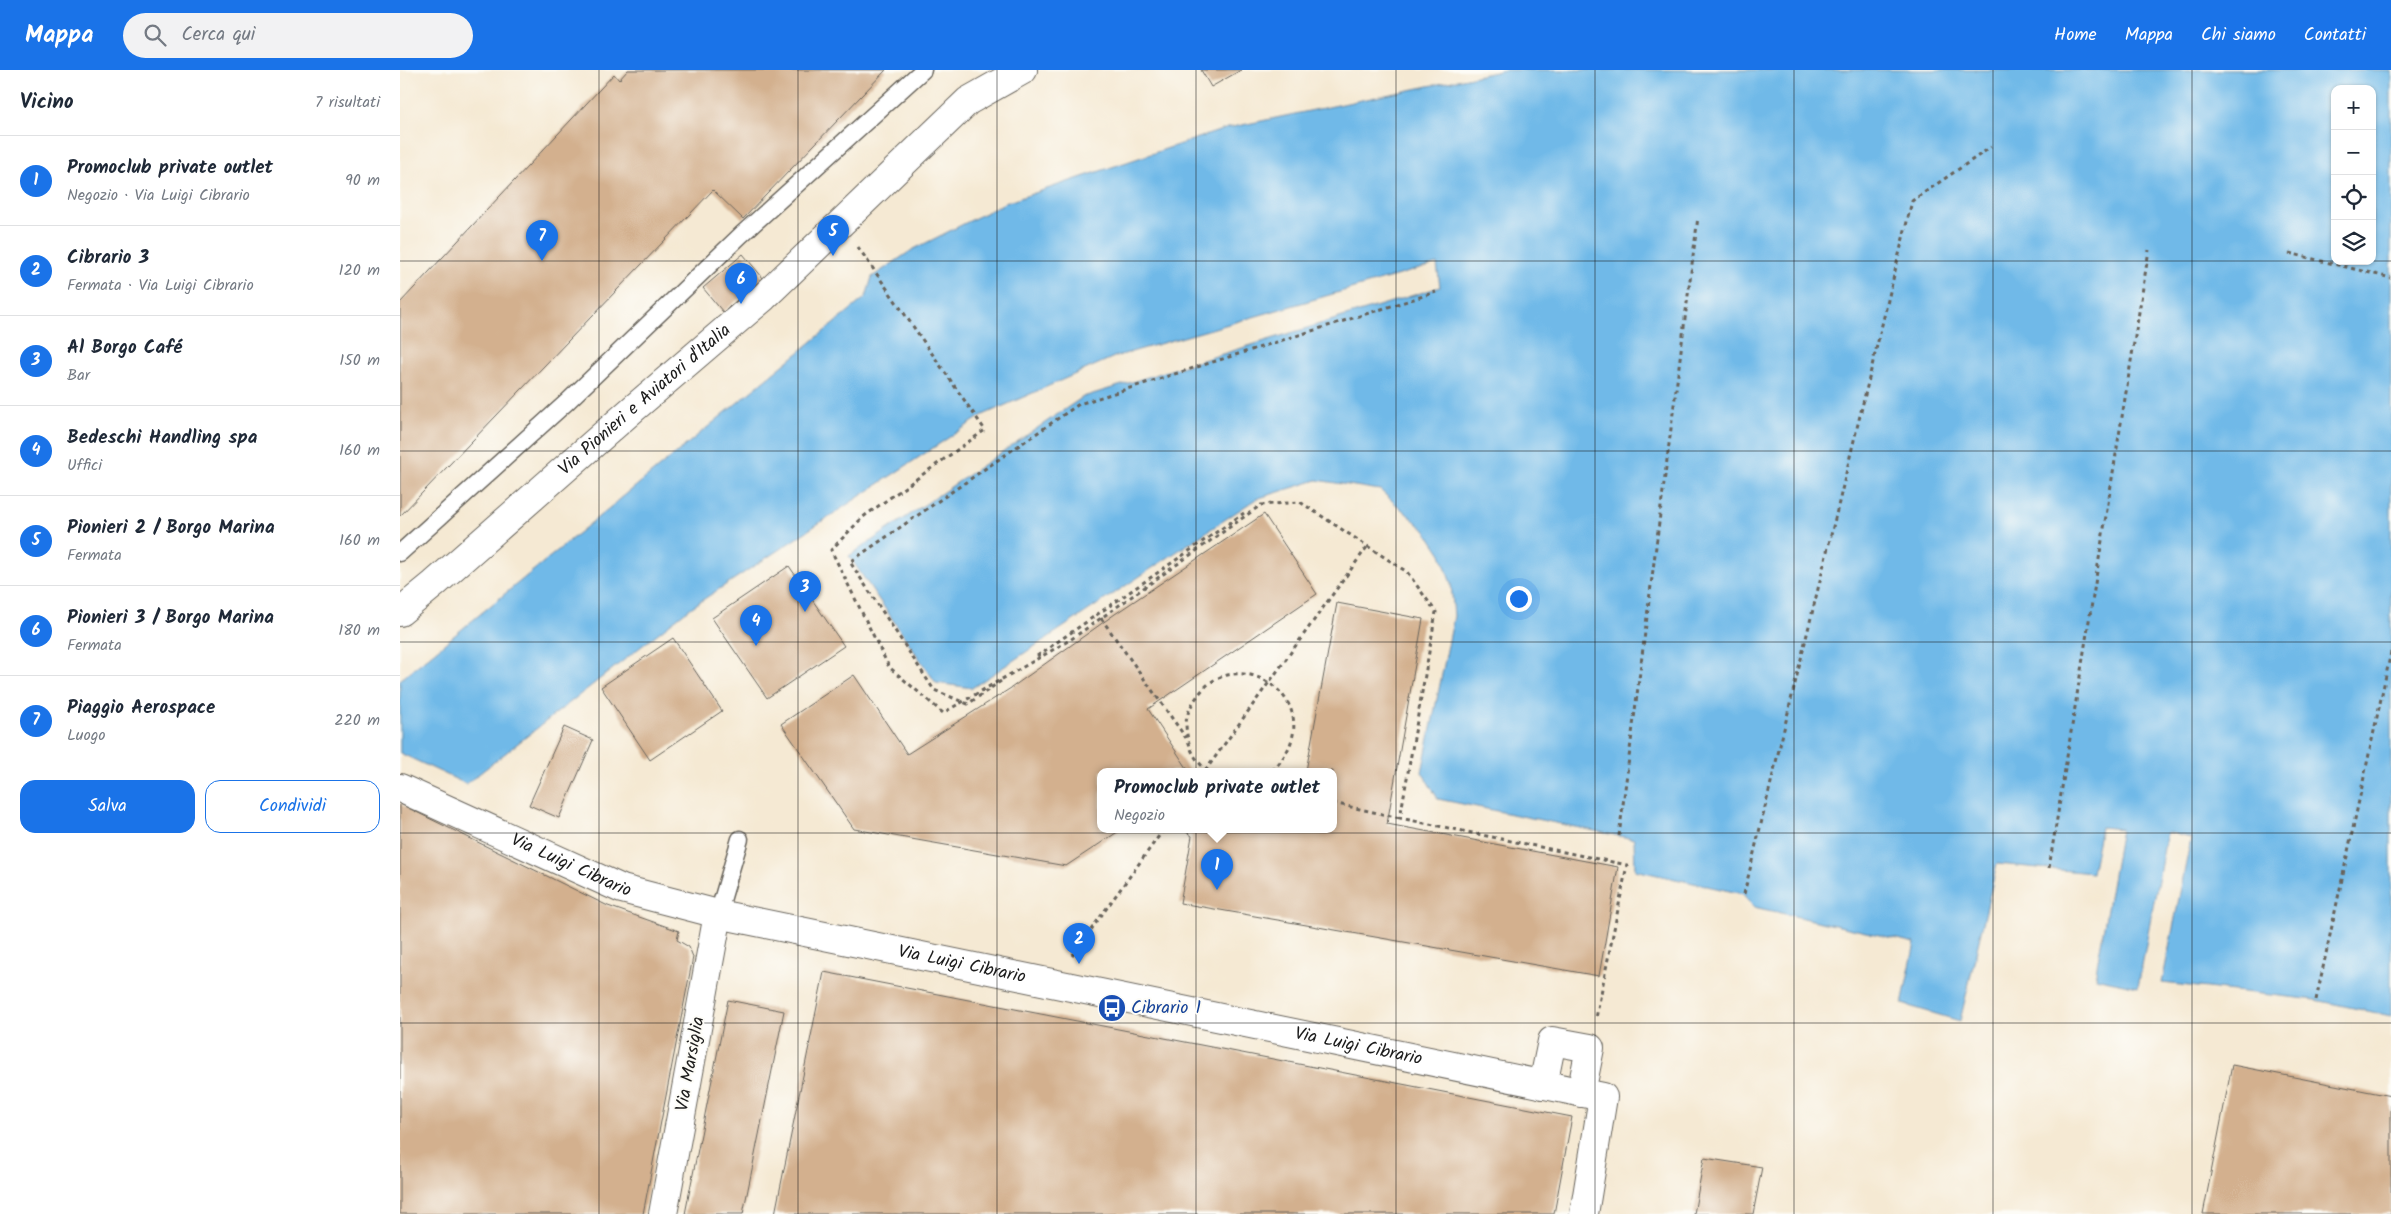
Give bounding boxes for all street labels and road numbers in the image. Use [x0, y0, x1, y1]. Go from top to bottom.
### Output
street label: Via Pionieri e Aviatori d'Italia [552, 317, 738, 483]
street label: Via Luigi Cibrario [506, 826, 634, 905]
street label: Via Luigi Cibrario [895, 937, 1028, 992]
street label: Via Marsiglia [668, 1014, 714, 1114]
street label: Via Luigi Cibrario [1292, 1019, 1425, 1074]

